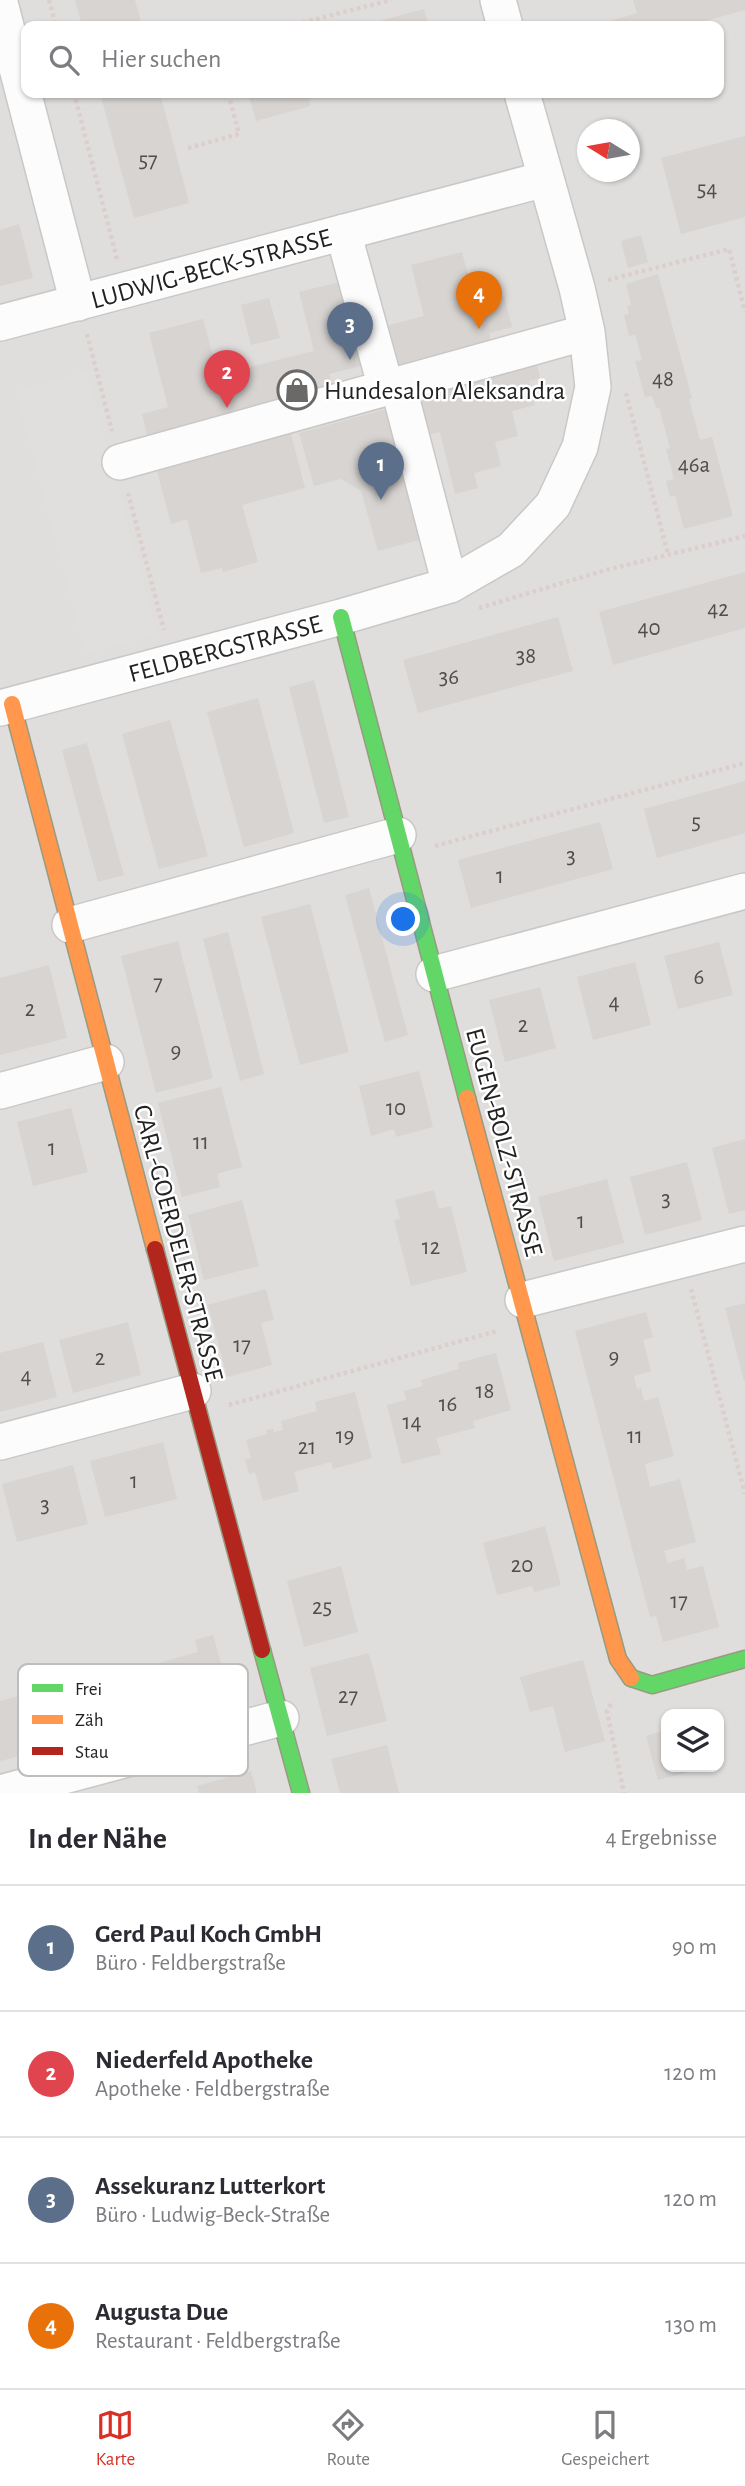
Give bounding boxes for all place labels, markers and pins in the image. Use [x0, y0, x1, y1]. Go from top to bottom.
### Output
pin: 4 [456, 271, 502, 329]
pin: 3 [327, 302, 373, 360]
pin: 2 [204, 350, 250, 408]
shop icon: Hundesalon Aleksandra [276, 369, 318, 411]
place label: Hundesalon Aleksandra [324, 378, 565, 404]
pin: 1 [358, 442, 404, 500]

